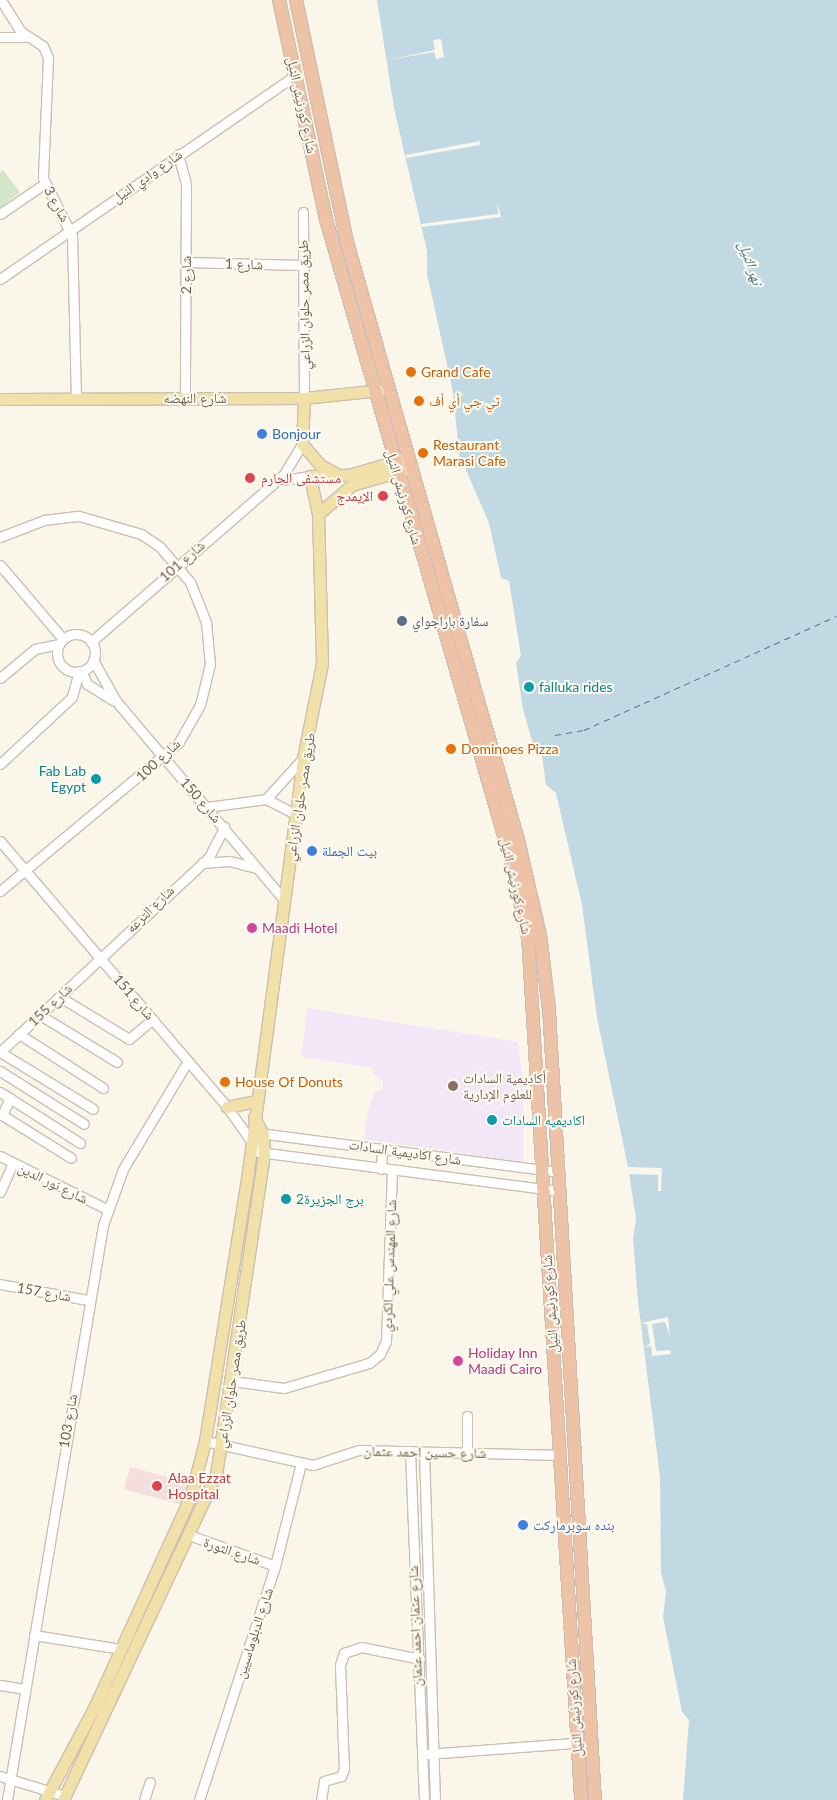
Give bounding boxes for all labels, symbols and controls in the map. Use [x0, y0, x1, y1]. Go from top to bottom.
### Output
street label: شارع كورنيش النيل [284, 55, 320, 155]
street label: شارع وادي النيل [109, 146, 185, 206]
street label: شارع 3 [40, 183, 74, 225]
water label: نهر النيل [735, 239, 767, 287]
street label: طريق مصر حلوان الزراعي [294, 240, 314, 370]
street label: شارع 1 [225, 255, 263, 273]
street label: شارع 2 [178, 256, 194, 294]
place label: Grand Cafe [421, 364, 491, 380]
marker: Grand Cafe [405, 366, 417, 378]
street label: شارع النهضه [163, 390, 227, 406]
place label: تي جي أي أف [429, 393, 500, 409]
marker: تي جي أي أف [413, 395, 425, 407]
place label: Bonjour [272, 426, 321, 442]
marker: Bonjour [256, 428, 268, 440]
place label: Restaurant Marasi Cafe [433, 437, 506, 470]
street label: شارع كورنيش النيل [382, 447, 426, 547]
marker: Restaurant Marasi Cafe [417, 447, 429, 459]
place label: مستشفى الجارم [261, 470, 341, 486]
marker: مستشفى الجارم [243, 471, 257, 485]
place label: الإيمدج [336, 488, 373, 504]
marker: الإيمدج [377, 490, 389, 502]
street label: شارع 101 [156, 537, 208, 585]
place label: سفارة باراجواي [412, 613, 488, 629]
marker: سفارة باراجواي [396, 615, 408, 627]
place label: falluka rides [539, 679, 613, 695]
marker: falluka rides [523, 681, 535, 693]
street label: طريق مصر حلوان الزراعي [282, 731, 318, 863]
street label: شارع 100 [132, 735, 184, 785]
place label: Dominoes Pizza [461, 741, 558, 757]
marker: Dominoes Pizza [445, 743, 457, 755]
place label: Fab Lab Egypt [39, 763, 86, 796]
marker: Fab Lab Egypt [90, 773, 102, 785]
street label: شارع 150 [177, 774, 225, 826]
street label: شارع كورنيش النيل [497, 836, 535, 936]
place label: بيت الجملة [322, 843, 377, 859]
marker: بيت الجملة [306, 845, 318, 857]
street label: شارع الترعه [122, 882, 178, 936]
place label: Maadi Hotel [262, 920, 337, 936]
marker: Maadi Hotel [246, 922, 258, 934]
street label: شارع 151 [110, 971, 158, 1023]
street label: شارع 155 [25, 980, 75, 1030]
place label: أكاديمية السادات للعلوم الإدارية [463, 1070, 546, 1102]
place label: House Of Donuts [235, 1074, 343, 1090]
marker: House Of Donuts [219, 1076, 231, 1088]
marker: أكاديمية السادات للعلوم الإدارية [447, 1080, 459, 1092]
place label: اكاديميه السادات [502, 1112, 585, 1128]
marker: اكاديميه السادات [486, 1114, 498, 1126]
street label: شارع اكاديمية السادات [348, 1136, 462, 1168]
street label: شارع نور الدين [15, 1159, 91, 1207]
place label: برج الجزيرة2 [296, 1191, 364, 1207]
marker: برج الجزيرة2 [280, 1193, 292, 1205]
street label: شارع المهندس علي الكردي [378, 1199, 400, 1333]
street label: شارع كورنيش النيل [538, 1254, 562, 1354]
street label: شارع 157 [16, 1279, 72, 1305]
street label: طريق مصر حلوان الزراعي [213, 1318, 249, 1450]
place label: Holiday Inn Maadi Cairo [468, 1345, 542, 1378]
marker: Holiday Inn Maadi Cairo [452, 1355, 464, 1367]
street label: شارع 103 [55, 1393, 81, 1449]
street label: شارع حسين احمد عثمان [363, 1443, 487, 1461]
place label: Alaa Ezzat Hospital [168, 1470, 231, 1502]
marker: Alaa Ezzat Hospital [150, 1479, 164, 1493]
place label: بنده سوبرماركت [533, 1517, 615, 1533]
marker: بنده سوبرماركت [517, 1519, 529, 1531]
street label: شارع الثورة [201, 1533, 263, 1569]
street label: شارع عثمان احمد عثمان [404, 1565, 426, 1687]
street label: شارع الدبلوماسيين [231, 1586, 277, 1680]
street label: شارع كورنيش النيل [562, 1658, 586, 1758]

